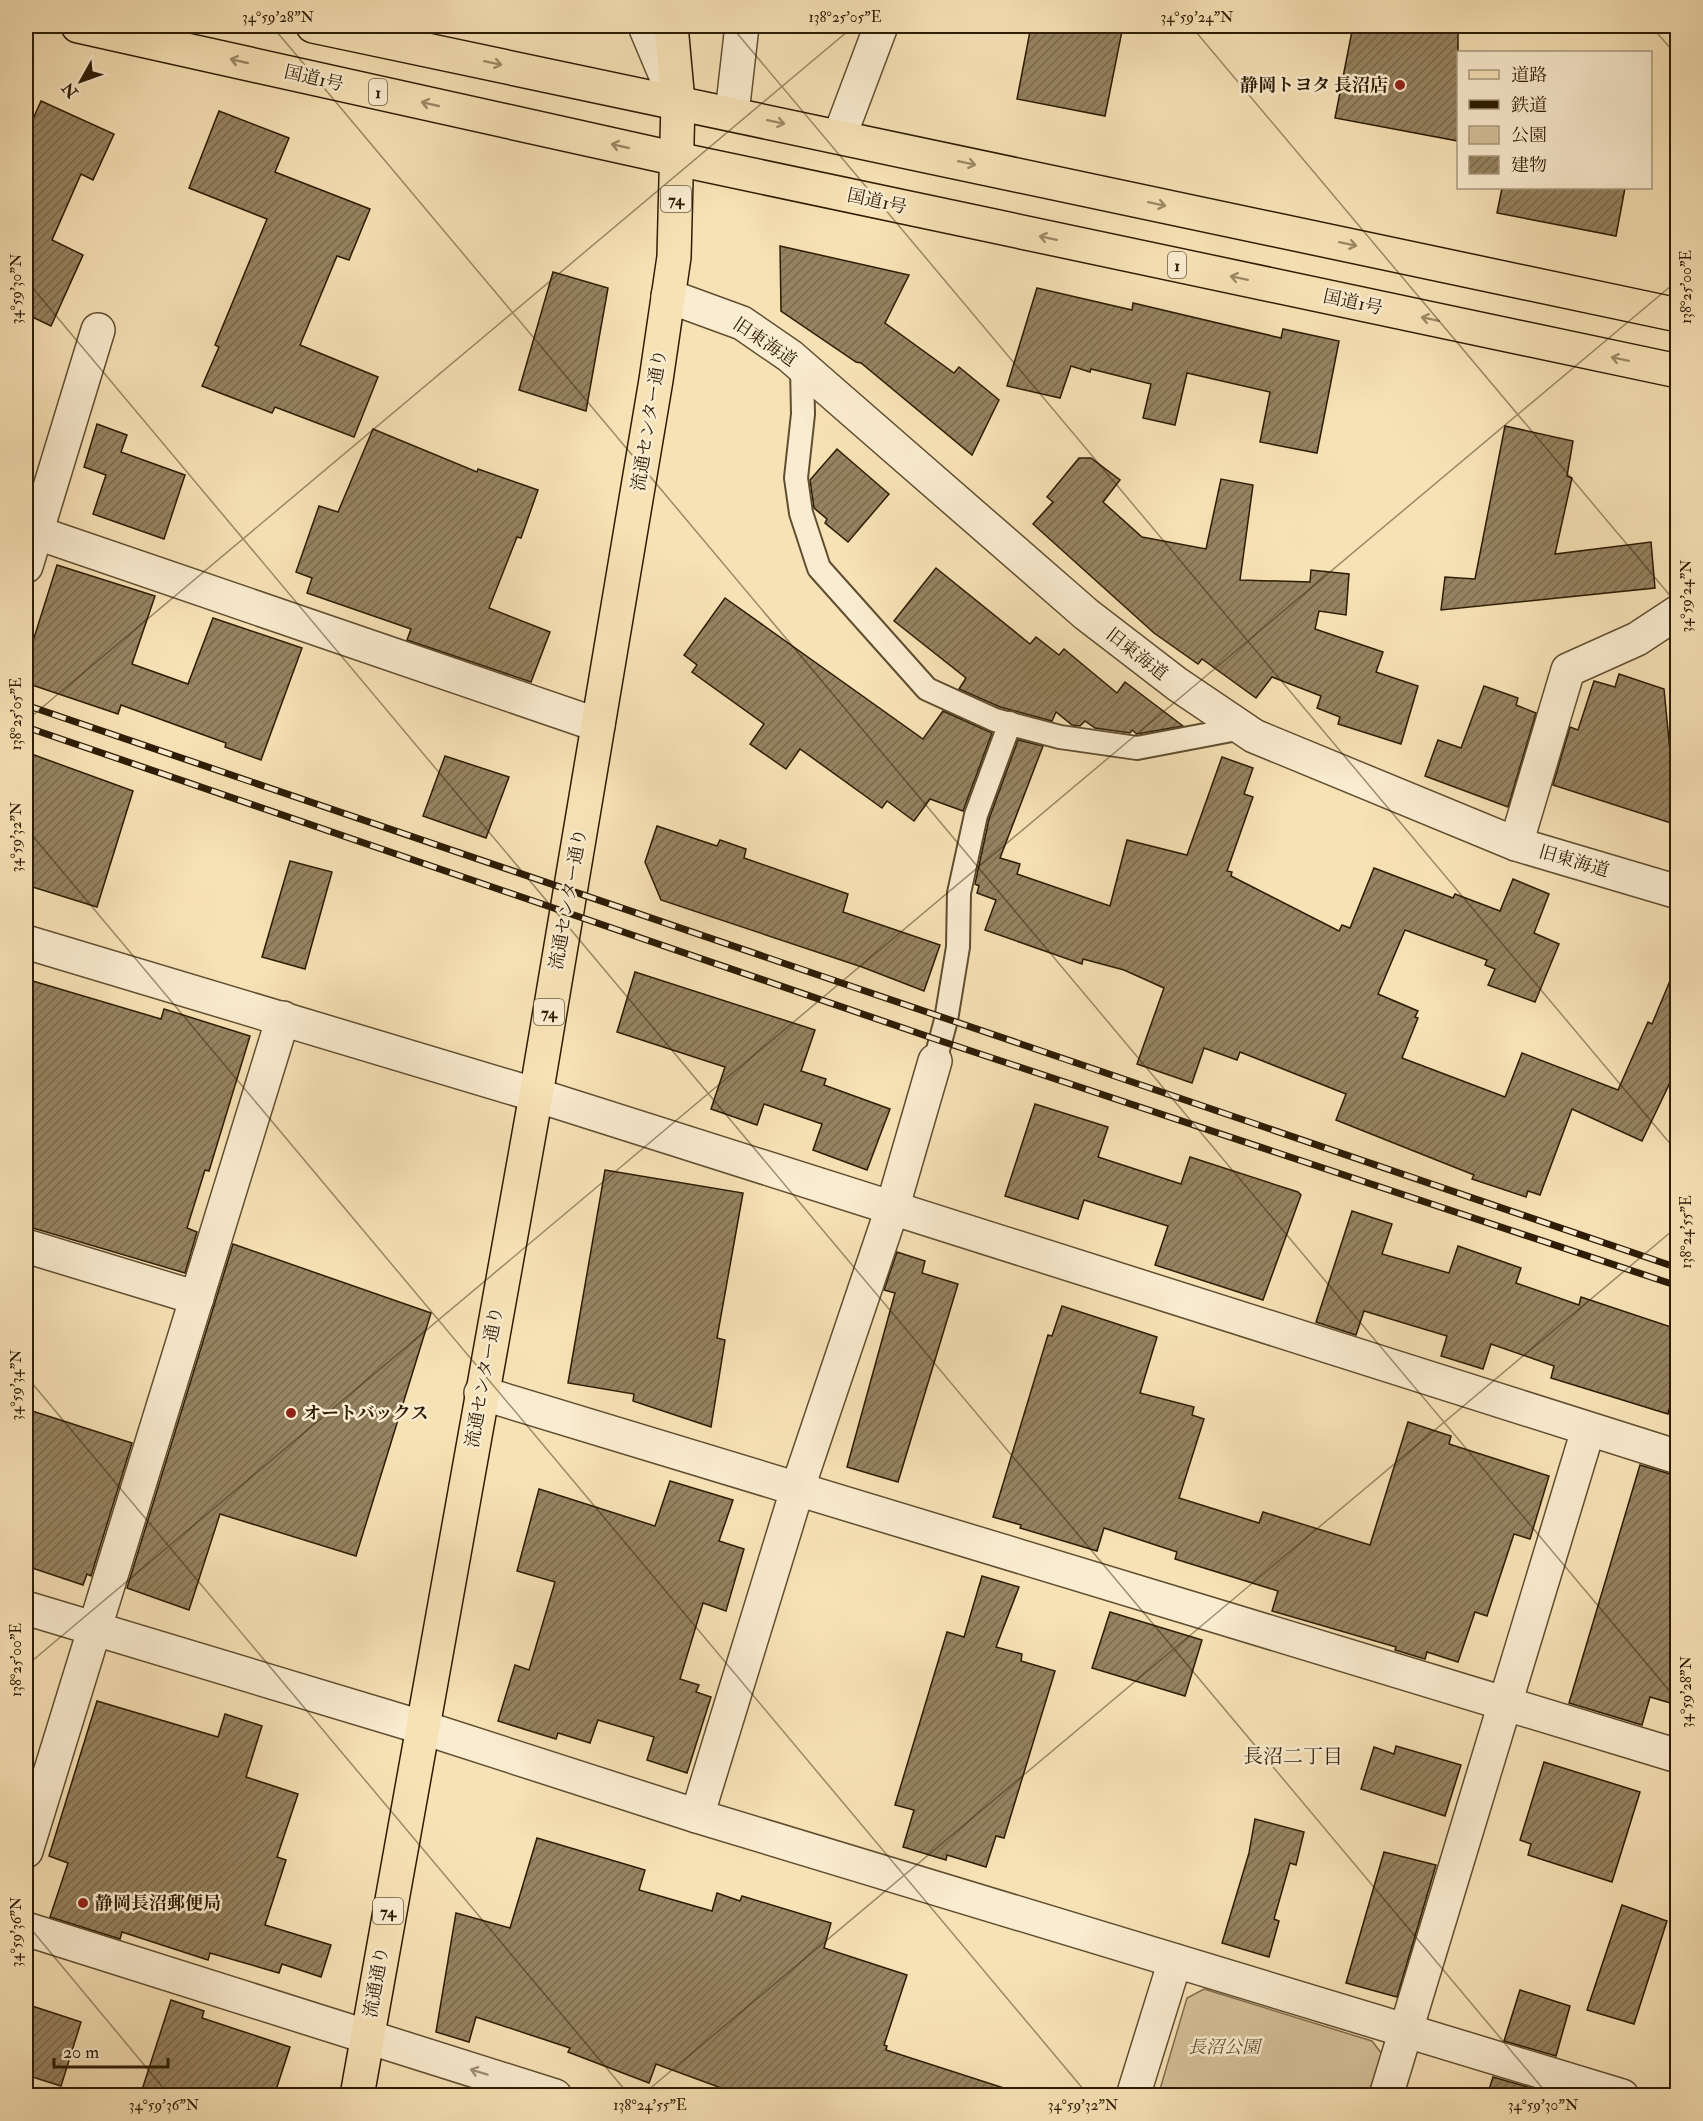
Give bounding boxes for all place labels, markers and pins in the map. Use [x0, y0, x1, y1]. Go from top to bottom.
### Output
place label: 静岡トヨタ 長沼店 [1240, 74, 1388, 97]
marker: 静岡トヨタ 長沼店 [1393, 78, 1407, 92]
place label: オートバックス [303, 1402, 428, 1425]
marker: オートバックス [284, 1406, 298, 1420]
place label: 静岡長沼郵便局 [95, 1892, 221, 1915]
marker: 静岡長沼郵便局 [76, 1896, 90, 1910]

